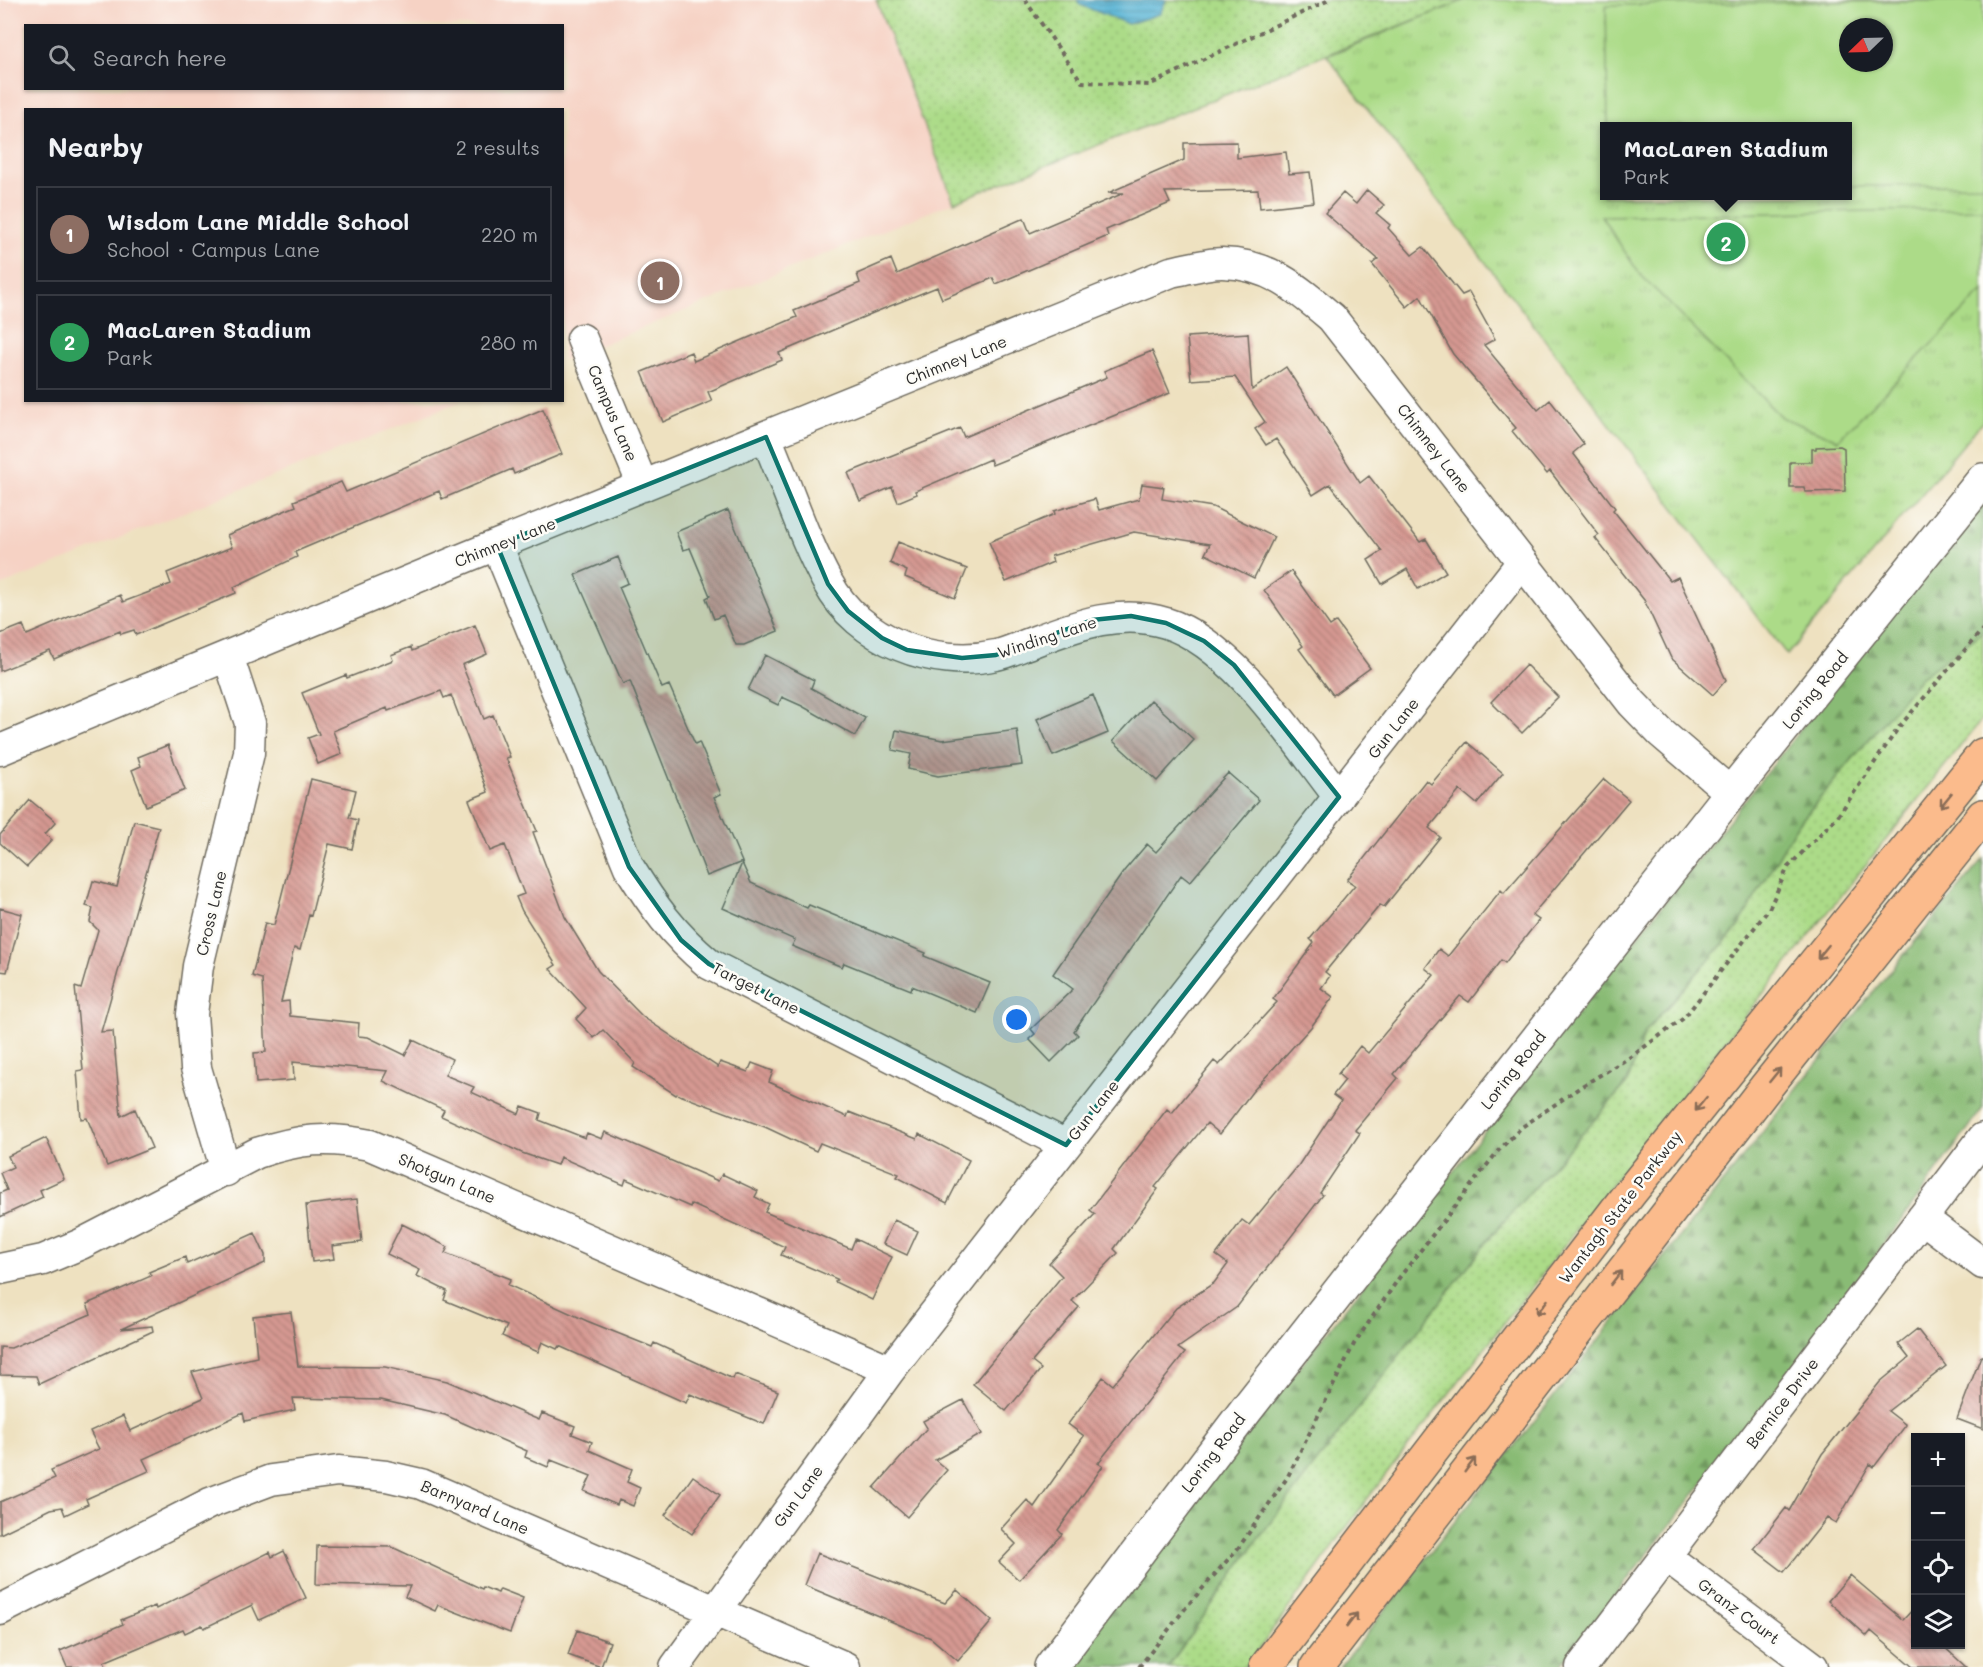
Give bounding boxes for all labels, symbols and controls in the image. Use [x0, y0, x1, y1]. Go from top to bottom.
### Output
north arrow [1839, 18, 1893, 72]
search box [24, 24, 564, 90]
icon: search [45, 41, 78, 74]
text: Search here [93, 43, 227, 72]
popup [1600, 122, 1852, 200]
text: Nearby [48, 130, 143, 164]
text: 2 results [456, 134, 540, 160]
text: MacLaren Stadium [1624, 134, 1828, 163]
text: Park [1624, 163, 1669, 189]
text: Wisdom Lane Middle School [107, 207, 409, 236]
pin: 2 [1706, 220, 1746, 264]
text: 1 [65, 221, 74, 247]
text: 220 m [481, 221, 538, 247]
text: School · Campus Lane [107, 236, 320, 262]
pin: 1 [640, 258, 680, 304]
text: MacLaren Stadium [107, 315, 311, 344]
text: 2 [64, 329, 75, 355]
text: 280 m [480, 329, 538, 355]
street label: Chimney Lane [902, 330, 1010, 389]
text: Park [107, 344, 152, 370]
street label: Campus Lane [584, 361, 643, 464]
street label: Chimney Lane [1393, 399, 1476, 497]
street label: Chimney Lane [451, 512, 559, 571]
street label: Winding Lane [994, 611, 1099, 662]
street label: Loring Road [1777, 647, 1852, 733]
street label: Gun Lane [1362, 693, 1423, 762]
one-way arrow [1940, 792, 1953, 808]
street label: Cross Lane [191, 868, 231, 958]
one-way arrow [1817, 943, 1830, 959]
street label: Target Lane [709, 957, 804, 1019]
your location [1002, 1005, 1031, 1034]
street label: Loring Road [1475, 1026, 1550, 1113]
one-way arrow [1768, 1067, 1781, 1083]
street label: Gun Lane [1062, 1075, 1123, 1144]
one-way arrow [1695, 1095, 1708, 1111]
street label: Wantagh State Parkway [1553, 1126, 1686, 1287]
street label: Shotgun Lane [395, 1148, 499, 1207]
one-way arrow [1610, 1271, 1623, 1287]
one-way arrow [1536, 1298, 1549, 1314]
street label: Bernice Drive [1741, 1353, 1823, 1452]
street label: Loring Road [1176, 1409, 1249, 1497]
map controls [1911, 1433, 1965, 1649]
button: + [1911, 1433, 1965, 1487]
one-way arrow [1464, 1458, 1477, 1474]
street label: Gun Lane [768, 1461, 827, 1531]
street label: Barnyard Lane [418, 1474, 532, 1539]
button: − [1911, 1487, 1965, 1541]
button: locate [1911, 1541, 1965, 1595]
street label: Granz Court [1694, 1573, 1785, 1648]
button: layers [1911, 1595, 1965, 1649]
one-way arrow [1346, 1613, 1359, 1629]

